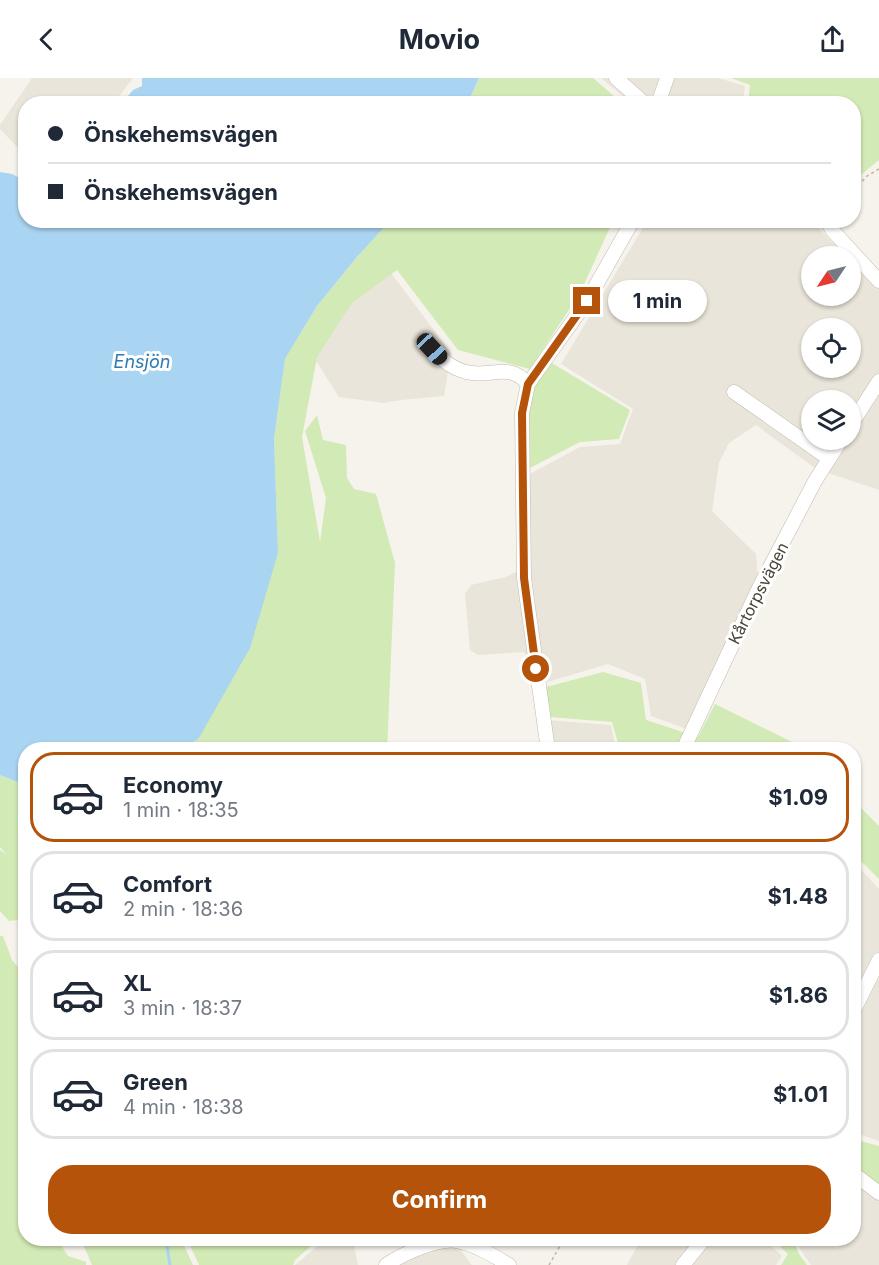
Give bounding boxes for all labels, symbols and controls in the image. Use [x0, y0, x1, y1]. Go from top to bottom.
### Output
icon: back [30, 23, 63, 56]
text: Movio [399, 23, 480, 56]
icon: share [816, 23, 849, 56]
text: Önskehemsvägen [84, 121, 278, 147]
text: Önskehemsvägen [84, 179, 278, 205]
north arrow [801, 246, 861, 306]
map controls [801, 246, 861, 450]
callout: 1 min [608, 280, 707, 322]
route end [573, 287, 600, 314]
text: 1 min [633, 289, 682, 313]
button: locate [801, 318, 861, 378]
car [413, 330, 451, 368]
water label: Ensjön [114, 351, 170, 372]
button: layers [801, 390, 861, 450]
street label: Kårtorpsvägen [724, 539, 792, 647]
route start [522, 655, 549, 682]
icon: car [51, 770, 105, 824]
text: Economy [123, 772, 223, 798]
text: $1.09 [768, 784, 828, 810]
text: 1 min · 18:35 [123, 798, 239, 822]
icon: car [51, 869, 105, 923]
text: Comfort [123, 871, 212, 897]
text: $1.48 [768, 883, 828, 909]
text: 2 min · 18:36 [123, 897, 243, 921]
icon: car [51, 968, 105, 1022]
text: XL [123, 970, 152, 996]
text: $1.86 [769, 982, 828, 1008]
text: 3 min · 18:37 [123, 996, 242, 1020]
icon: car [51, 1067, 105, 1121]
text: Green [123, 1069, 188, 1095]
text: $1.01 [773, 1081, 828, 1107]
text: 4 min · 18:38 [123, 1095, 244, 1119]
button: Confirm [48, 1165, 831, 1234]

